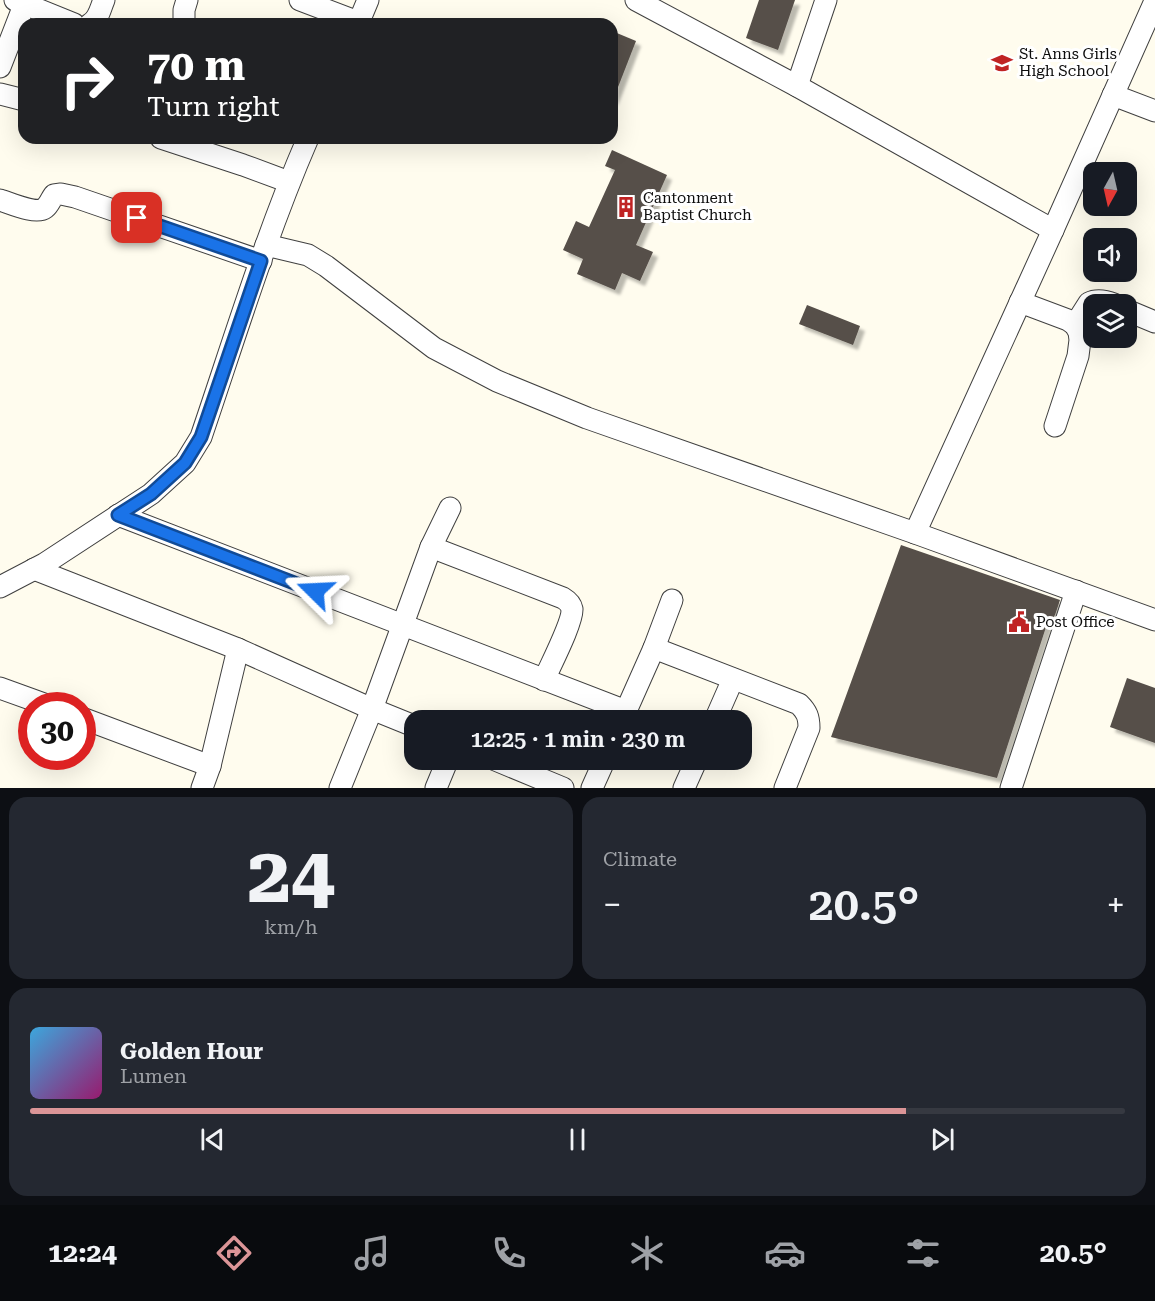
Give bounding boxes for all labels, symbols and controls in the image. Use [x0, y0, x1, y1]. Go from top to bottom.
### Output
text: 70 m [147, 41, 245, 90]
icon: right [48, 42, 126, 120]
place label: St. Anns Girls High School [1019, 45, 1117, 80]
school or university icon: St. Anns Girls High School [990, 51, 1014, 75]
text: Turn right [147, 91, 280, 123]
north arrow [1083, 162, 1137, 216]
map controls [1083, 162, 1137, 348]
place label: Cantonment Baptist Church [643, 189, 752, 224]
pin [111, 192, 162, 243]
building icon: Cantonment Baptist Church [614, 195, 638, 219]
icon: arrive [120, 201, 153, 234]
button: sound [1083, 228, 1137, 282]
button: layers [1083, 294, 1137, 348]
position arrow [283, 559, 347, 623]
public building icon: Post Office [1007, 610, 1031, 634]
place label: Post Office [1036, 613, 1115, 631]
speed limit sign: 30 [18, 692, 96, 770]
text: 12:25 · 1 min · 230 m [471, 727, 685, 752]
text: 24 [247, 830, 335, 921]
text: Climate [603, 847, 677, 871]
text: 20.5° [808, 878, 920, 931]
text: − [603, 885, 621, 924]
text: + [1107, 885, 1125, 924]
text: km/h [264, 915, 318, 939]
text: Golden Hour [120, 1039, 263, 1064]
text: Lumen [120, 1064, 187, 1088]
icon: previous [196, 1123, 229, 1156]
icon: pause [561, 1123, 594, 1156]
icon: next [926, 1123, 959, 1156]
icon: directions [213, 1232, 255, 1274]
icon: music [351, 1232, 393, 1274]
icon: phone [488, 1232, 530, 1274]
icon: climate [626, 1232, 668, 1274]
icon: car [764, 1232, 806, 1274]
icon: filters [902, 1232, 944, 1274]
text: 12:24 [48, 1237, 117, 1269]
text: 20.5° [1040, 1237, 1107, 1269]

